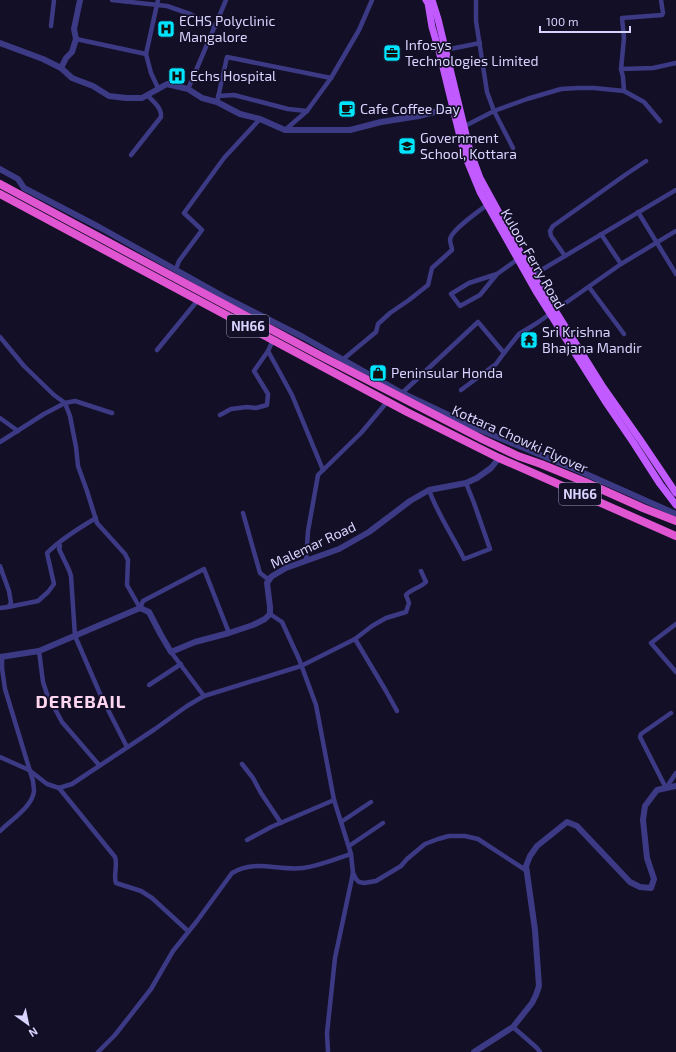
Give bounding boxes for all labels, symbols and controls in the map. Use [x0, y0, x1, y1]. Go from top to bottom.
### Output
scale bar [540, 8, 630, 34]
place label: ECHS Polyclinic Mangalore [179, 12, 275, 45]
text: 100 m [546, 14, 578, 28]
hospital icon: ECHS Polyclinic Mangalore [156, 19, 176, 39]
place label: Infosys Technologies Limited [405, 36, 539, 69]
office icon: Infosys Technologies Limited [382, 43, 402, 63]
hospital icon: Echs Hospital [167, 66, 187, 86]
place label: Echs Hospital [190, 67, 277, 84]
cafe icon: Cafe Coffee Day [337, 99, 357, 119]
place label: Cafe Coffee Day [360, 100, 460, 117]
place label: Government School, Kottara [420, 129, 517, 162]
school or university icon: Government School, Kottara [397, 136, 417, 156]
street label: Kuloor Ferry Road [498, 205, 569, 312]
road number: NH66 [227, 315, 269, 337]
place label: Sri Krishna Bhajana Mandir [542, 323, 642, 356]
temple icon: Sri Krishna Bhajana Mandir [519, 330, 539, 350]
shop icon: Peninsular Honda [368, 363, 388, 383]
place label: Peninsular Honda [391, 364, 503, 381]
street label: Kottara Chowki Flyover [450, 401, 591, 476]
road number: NH66 [559, 483, 601, 505]
street label: Malemar Road [267, 517, 358, 572]
district label: DEREBAIL [36, 690, 126, 712]
north arrow [8, 1004, 48, 1044]
text: N [27, 1025, 41, 1040]

